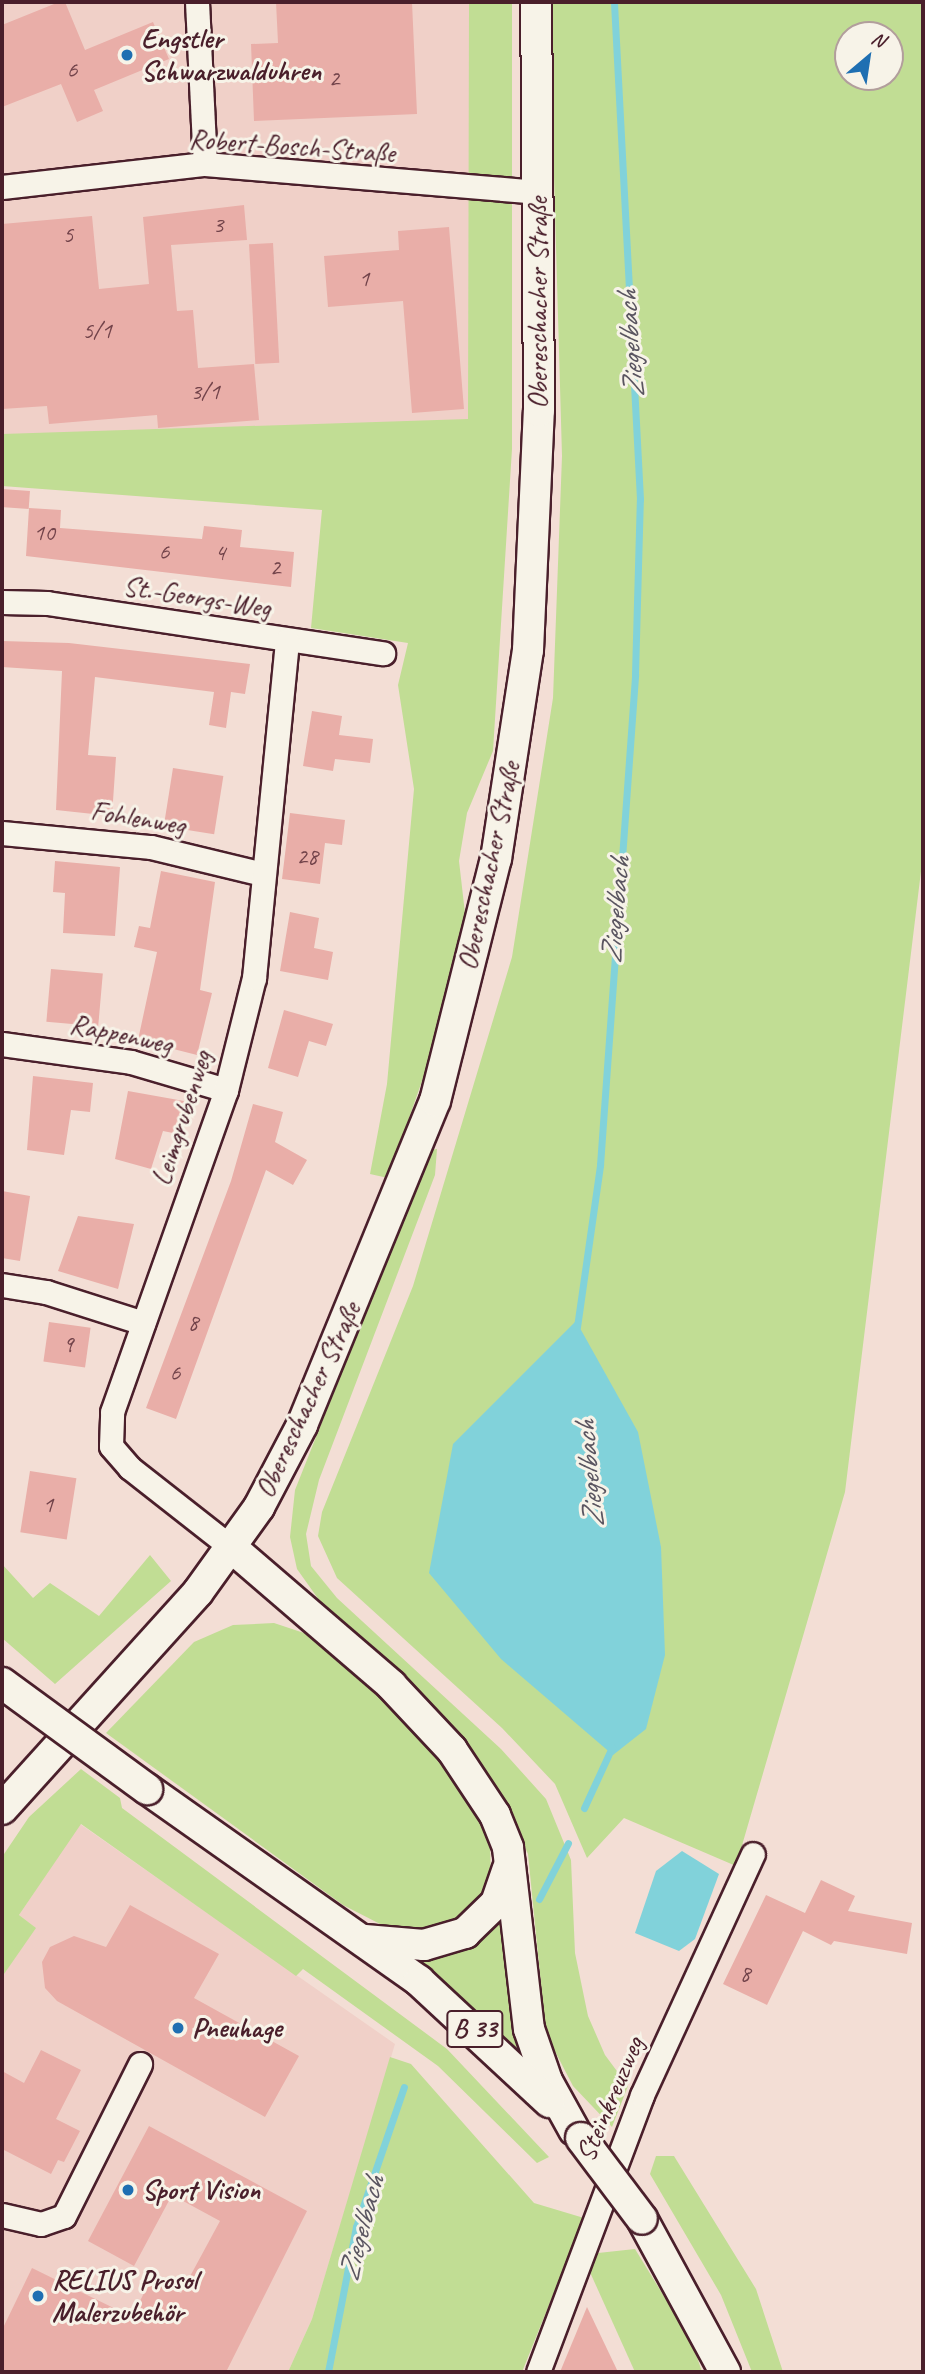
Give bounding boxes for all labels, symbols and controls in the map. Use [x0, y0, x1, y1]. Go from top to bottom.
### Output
north arrow [834, 21, 904, 91]
place label: Engstler Schwarzwalduhren [141, 22, 321, 88]
text: N [867, 26, 889, 53]
marker: Engstler Schwarzwalduhren [119, 47, 135, 63]
house number: 6 [67, 56, 77, 84]
house number: 2 [329, 65, 339, 93]
street label: Robert-Bosch-Straße [188, 122, 396, 170]
street label: Obereschacher Straße [521, 196, 555, 410]
house number: 3 [213, 211, 223, 239]
house number: 5 [63, 221, 73, 249]
house number: 1 [359, 265, 369, 293]
water label: Ziegelbach [608, 289, 652, 399]
house number: 5/1 [82, 317, 112, 345]
house number: 3/1 [190, 378, 220, 406]
house number: 10 [33, 519, 55, 547]
house number: 6 [159, 538, 169, 566]
house number: 4 [215, 539, 225, 567]
house number: 2 [270, 554, 280, 582]
street label: St.-Georgs-Weg [121, 569, 273, 625]
street label: Obereschacher Straße [450, 758, 528, 974]
street label: Fohlenweg [88, 794, 188, 842]
house number: 28 [296, 843, 318, 871]
water label: Ziegelbach [592, 855, 638, 965]
street label: Rappenweg [67, 1007, 175, 1061]
street label: Leimgrubenweg [144, 1046, 220, 1190]
street label: Obereschacher Straße [248, 1296, 368, 1504]
house number: 8 [188, 1309, 198, 1337]
house number: 9 [63, 1331, 73, 1359]
house number: 6 [170, 1359, 180, 1387]
water label: Ziegelbach [566, 1419, 612, 1529]
house number: 1 [43, 1491, 53, 1519]
house number: 8 [740, 1960, 750, 1988]
road number: B 33 [445, 2006, 505, 2052]
place label: Pneuhage [192, 2011, 282, 2045]
marker: Pneuhage [170, 2020, 186, 2036]
street label: Steinkreuzweg [569, 2031, 651, 2167]
water label: Ziegelbach [330, 2172, 392, 2284]
place label: Sport Vision [142, 2173, 260, 2207]
marker: Sport Vision [120, 2182, 136, 2198]
place label: RELIUS Prosol Malerzubehör [52, 2263, 197, 2329]
marker: RELIUS Prosol Malerzubehör [30, 2288, 46, 2304]

